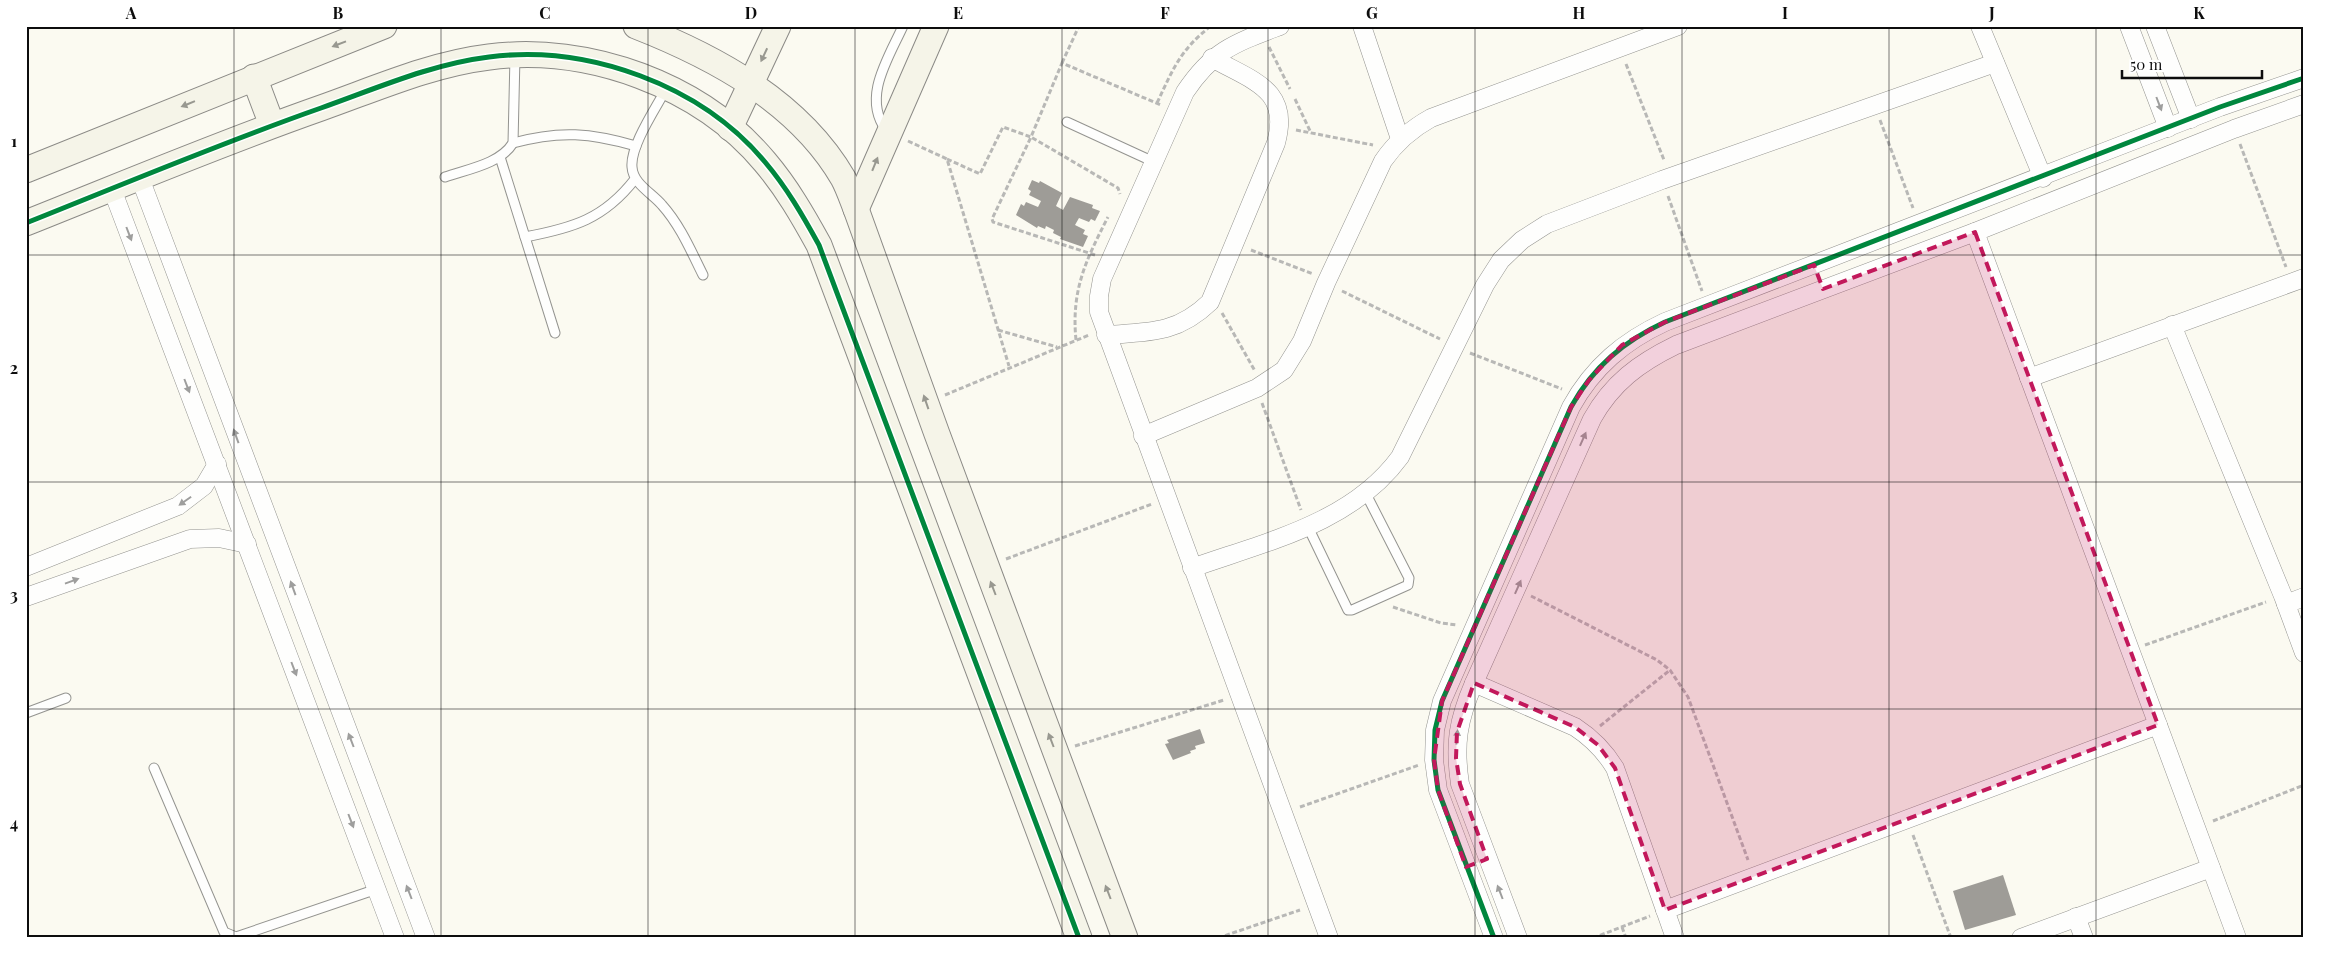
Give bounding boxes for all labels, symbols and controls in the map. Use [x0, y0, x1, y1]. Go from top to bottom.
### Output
text: A [125, 2, 137, 23]
text: B [333, 2, 344, 23]
text: C [539, 2, 551, 23]
text: D [745, 2, 757, 23]
text: E [953, 2, 963, 23]
text: F [1160, 2, 1170, 23]
text: G [1366, 2, 1378, 23]
text: H [1573, 2, 1586, 23]
text: I [1782, 2, 1788, 23]
text: J [1988, 2, 1995, 23]
text: K [2193, 2, 2205, 23]
one-way arrow [331, 41, 346, 48]
one-way arrow [760, 48, 768, 62]
scale bar [2122, 48, 2262, 80]
text: 50 m [2130, 54, 2163, 74]
one-way arrow [2156, 97, 2163, 112]
one-way arrow [181, 101, 195, 109]
text: 1 [11, 130, 17, 151]
one-way arrow [871, 156, 879, 171]
one-way arrow [125, 227, 133, 242]
text: 2 [10, 357, 18, 378]
one-way arrow [183, 379, 191, 394]
one-way arrow [922, 395, 930, 410]
one-way arrow [232, 428, 240, 443]
one-way arrow [1580, 432, 1588, 446]
one-way arrow [179, 496, 192, 505]
one-way arrow [65, 577, 80, 585]
one-way arrow [989, 580, 997, 595]
one-way arrow [1514, 580, 1522, 594]
one-way arrow [289, 581, 296, 596]
text: 3 [10, 584, 18, 605]
one-way arrow [290, 662, 298, 677]
one-way arrow [1454, 729, 1462, 745]
one-way arrow [1047, 732, 1055, 747]
one-way arrow [347, 733, 354, 748]
text: 4 [10, 812, 18, 833]
one-way arrow [347, 814, 355, 829]
one-way arrow [405, 884, 413, 899]
one-way arrow [1104, 884, 1112, 899]
one-way arrow [1496, 884, 1504, 899]

